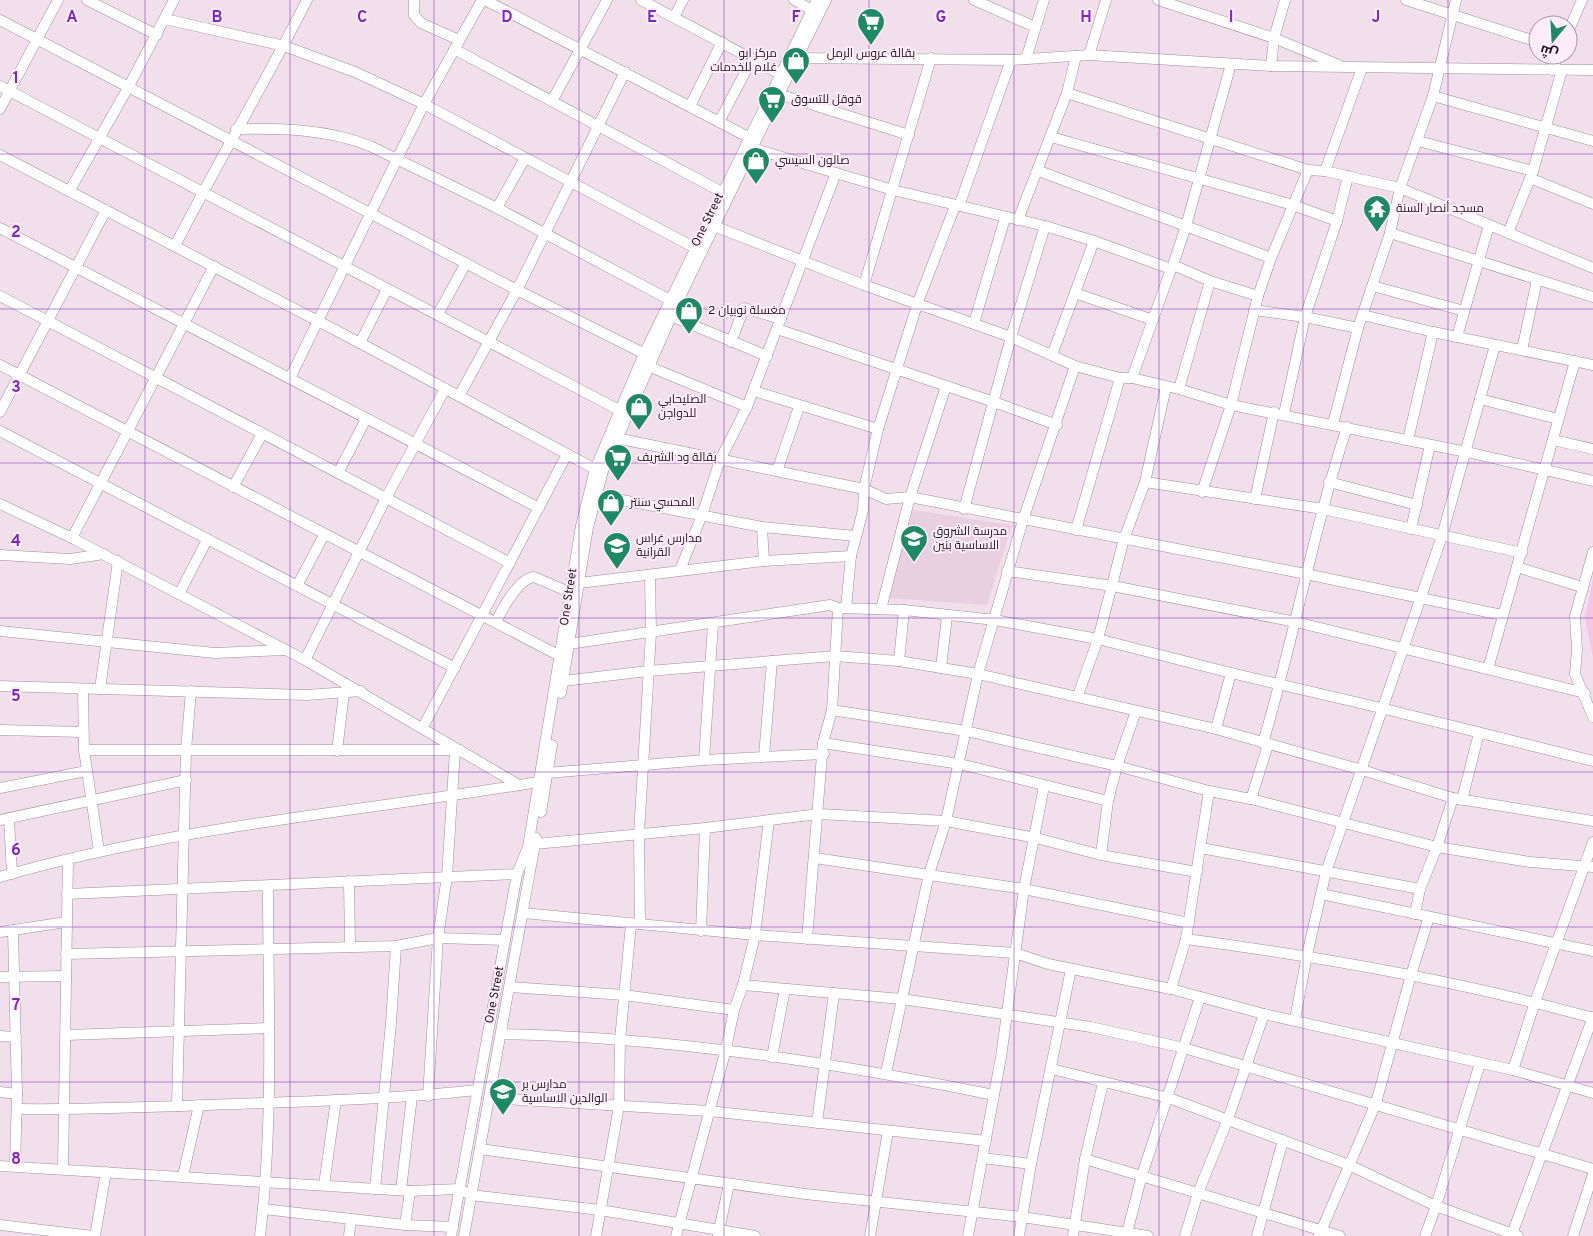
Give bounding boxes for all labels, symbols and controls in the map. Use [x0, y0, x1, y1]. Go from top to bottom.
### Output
supermarket icon: بقالة عروس الرمل [856, 7, 886, 46]
text: A [66, 8, 78, 28]
text: B [211, 8, 223, 28]
text: C [357, 8, 367, 28]
text: D [501, 8, 513, 28]
text: E [647, 8, 657, 28]
text: F [791, 8, 801, 28]
text: G [936, 8, 946, 28]
text: H [1080, 8, 1092, 28]
text: I [1229, 8, 1233, 28]
text: J [1372, 8, 1380, 28]
north arrow [1528, 15, 1578, 65]
text: ش [1538, 40, 1561, 63]
place label: مركز ابو غلام للخدمات [710, 46, 777, 76]
shop icon: مركز ابو غلام للخدمات [781, 46, 811, 85]
place label: بقالة عروس الرمل [827, 46, 915, 62]
text: 1 [13, 69, 19, 89]
supermarket icon: قوقل للتسوق [757, 85, 787, 124]
place label: قوقل للتسوق [791, 92, 862, 108]
shop icon: صالون السيسي [741, 146, 771, 185]
place label: صالون السيسي [775, 153, 850, 170]
street label: One Street [688, 190, 728, 250]
temple icon: مسجد أنصار السنة [1362, 194, 1392, 233]
place label: مسجد أنصار السنة [1396, 200, 1484, 217]
text: 2 [11, 223, 21, 243]
shop icon: مغسلة نوبيان 2 [674, 296, 704, 335]
place label: مغسلة نوبيان 2 [708, 303, 786, 319]
text: 3 [11, 378, 21, 398]
shop icon: الصليحابي للدواجن [624, 392, 654, 431]
place label: الصليحابي للدواجن [658, 392, 707, 422]
supermarket icon: بقالة ود الشريف [603, 443, 633, 482]
place label: بقالة ود الشريف [637, 450, 717, 466]
shop icon: المحسي سنتر [596, 488, 626, 527]
place label: المحسي سنتر [629, 495, 695, 512]
school or university icon: مدرسة الشروق الاساسية بنين [899, 524, 929, 563]
place label: مدرسة الشروق الاساسية بنين [933, 524, 1007, 554]
school or university icon: مدارس غراس القرانية [602, 531, 632, 570]
place label: مدارس غراس القرانية [636, 531, 702, 561]
text: 4 [11, 532, 21, 552]
street label: One Street [557, 567, 581, 627]
text: 5 [11, 687, 21, 707]
text: 6 [11, 841, 21, 861]
street label: One Street [482, 965, 508, 1025]
text: 7 [12, 996, 20, 1016]
school or university icon: مدارس بر الوالدين الاساسية [488, 1077, 518, 1116]
place label: مدارس بر الوالدين الاساسية [521, 1077, 608, 1107]
text: 8 [11, 1150, 21, 1170]

